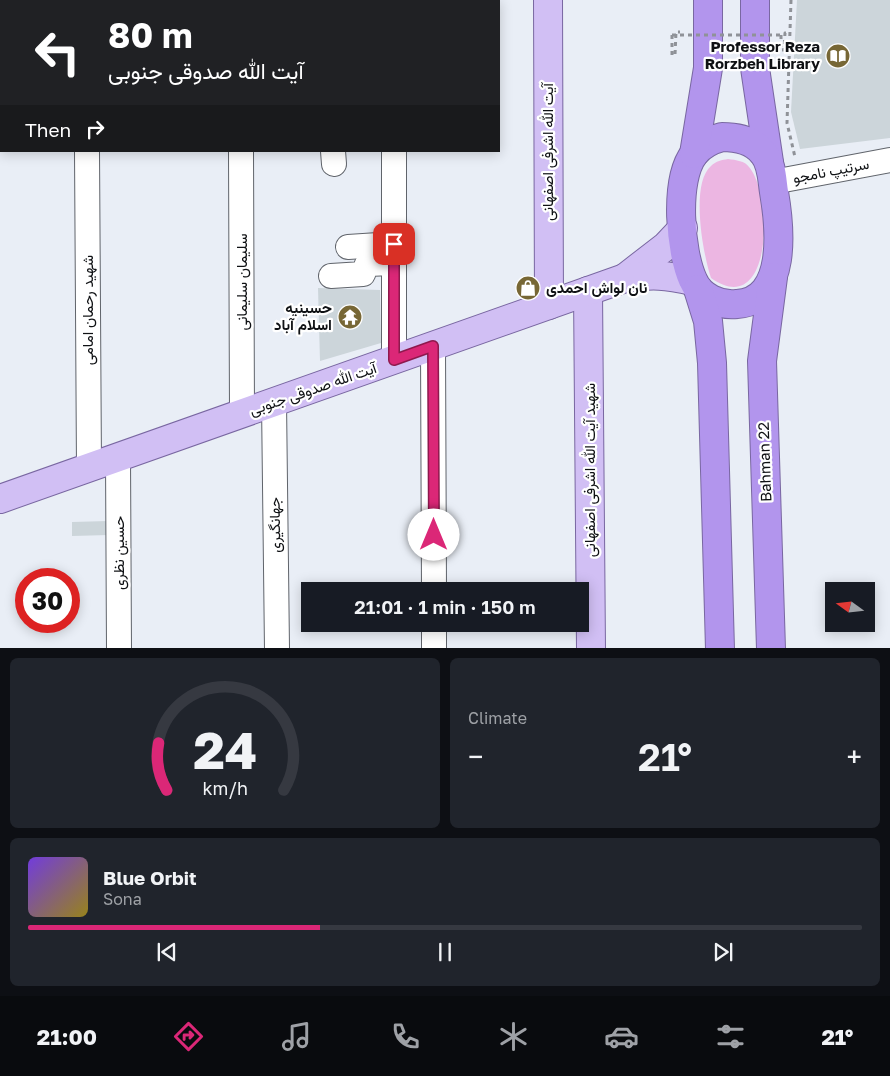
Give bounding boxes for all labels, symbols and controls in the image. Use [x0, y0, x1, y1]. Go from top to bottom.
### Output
text: 80 m [108, 14, 193, 56]
icon: left [25, 20, 90, 85]
place label: Professor Reza Rorzbeh Library [705, 37, 820, 72]
library icon: Professor Reza Rorzbeh Library [825, 43, 851, 69]
text: آیت الله صدوقی جنوبی [108, 57, 304, 84]
street label: آیت الله اشرفی اصفهانی [538, 82, 558, 221]
icon: right [81, 115, 109, 143]
text: Then [25, 118, 71, 141]
street label: سرتیپ نامجو [791, 154, 871, 188]
pin [373, 223, 415, 265]
icon: arrive [380, 230, 408, 258]
street label: سلیمان سلیمانی [232, 233, 252, 331]
street label: شهید رحمان امامی [78, 255, 98, 365]
shop icon: نان لواش احمدی [515, 275, 541, 301]
place label: نان لواش احمدی [546, 278, 647, 297]
place label: حسینیه اسلام آباد [274, 298, 332, 335]
temple icon: حسینیه اسلام آباد [337, 304, 363, 330]
street label: آیت الله صدوقی جنوبی [247, 357, 381, 420]
street label: شهید آیت الله اشرفی اصفهانی [580, 383, 600, 557]
street label: Bahman 22 [754, 422, 774, 502]
street label: جهانگیری [265, 497, 285, 553]
position arrow [407, 508, 459, 560]
street label: حسین نظری [109, 516, 129, 590]
speed limit sign: 30 [15, 568, 80, 633]
north arrow [825, 582, 875, 632]
map controls [825, 582, 875, 632]
text: 21:01 · 1 min · 150 m [354, 595, 536, 618]
text: Climate [468, 708, 527, 728]
text: 24 [193, 718, 257, 780]
text: 21° [638, 734, 692, 779]
text: − [468, 740, 483, 773]
text: + [847, 740, 862, 773]
text: km/h [202, 777, 248, 799]
text: Blue Orbit [103, 866, 197, 889]
text: Sona [103, 889, 142, 909]
icon: previous [153, 938, 181, 966]
icon: pause [431, 938, 459, 966]
icon: next [709, 938, 737, 966]
icon: directions [171, 1019, 206, 1054]
icon: music [279, 1019, 314, 1054]
icon: phone [388, 1019, 423, 1054]
icon: climate [496, 1019, 531, 1054]
icon: car [604, 1019, 639, 1054]
icon: filters [713, 1019, 748, 1054]
text: 21:00 [37, 1023, 97, 1050]
text: 21° [821, 1023, 853, 1050]

